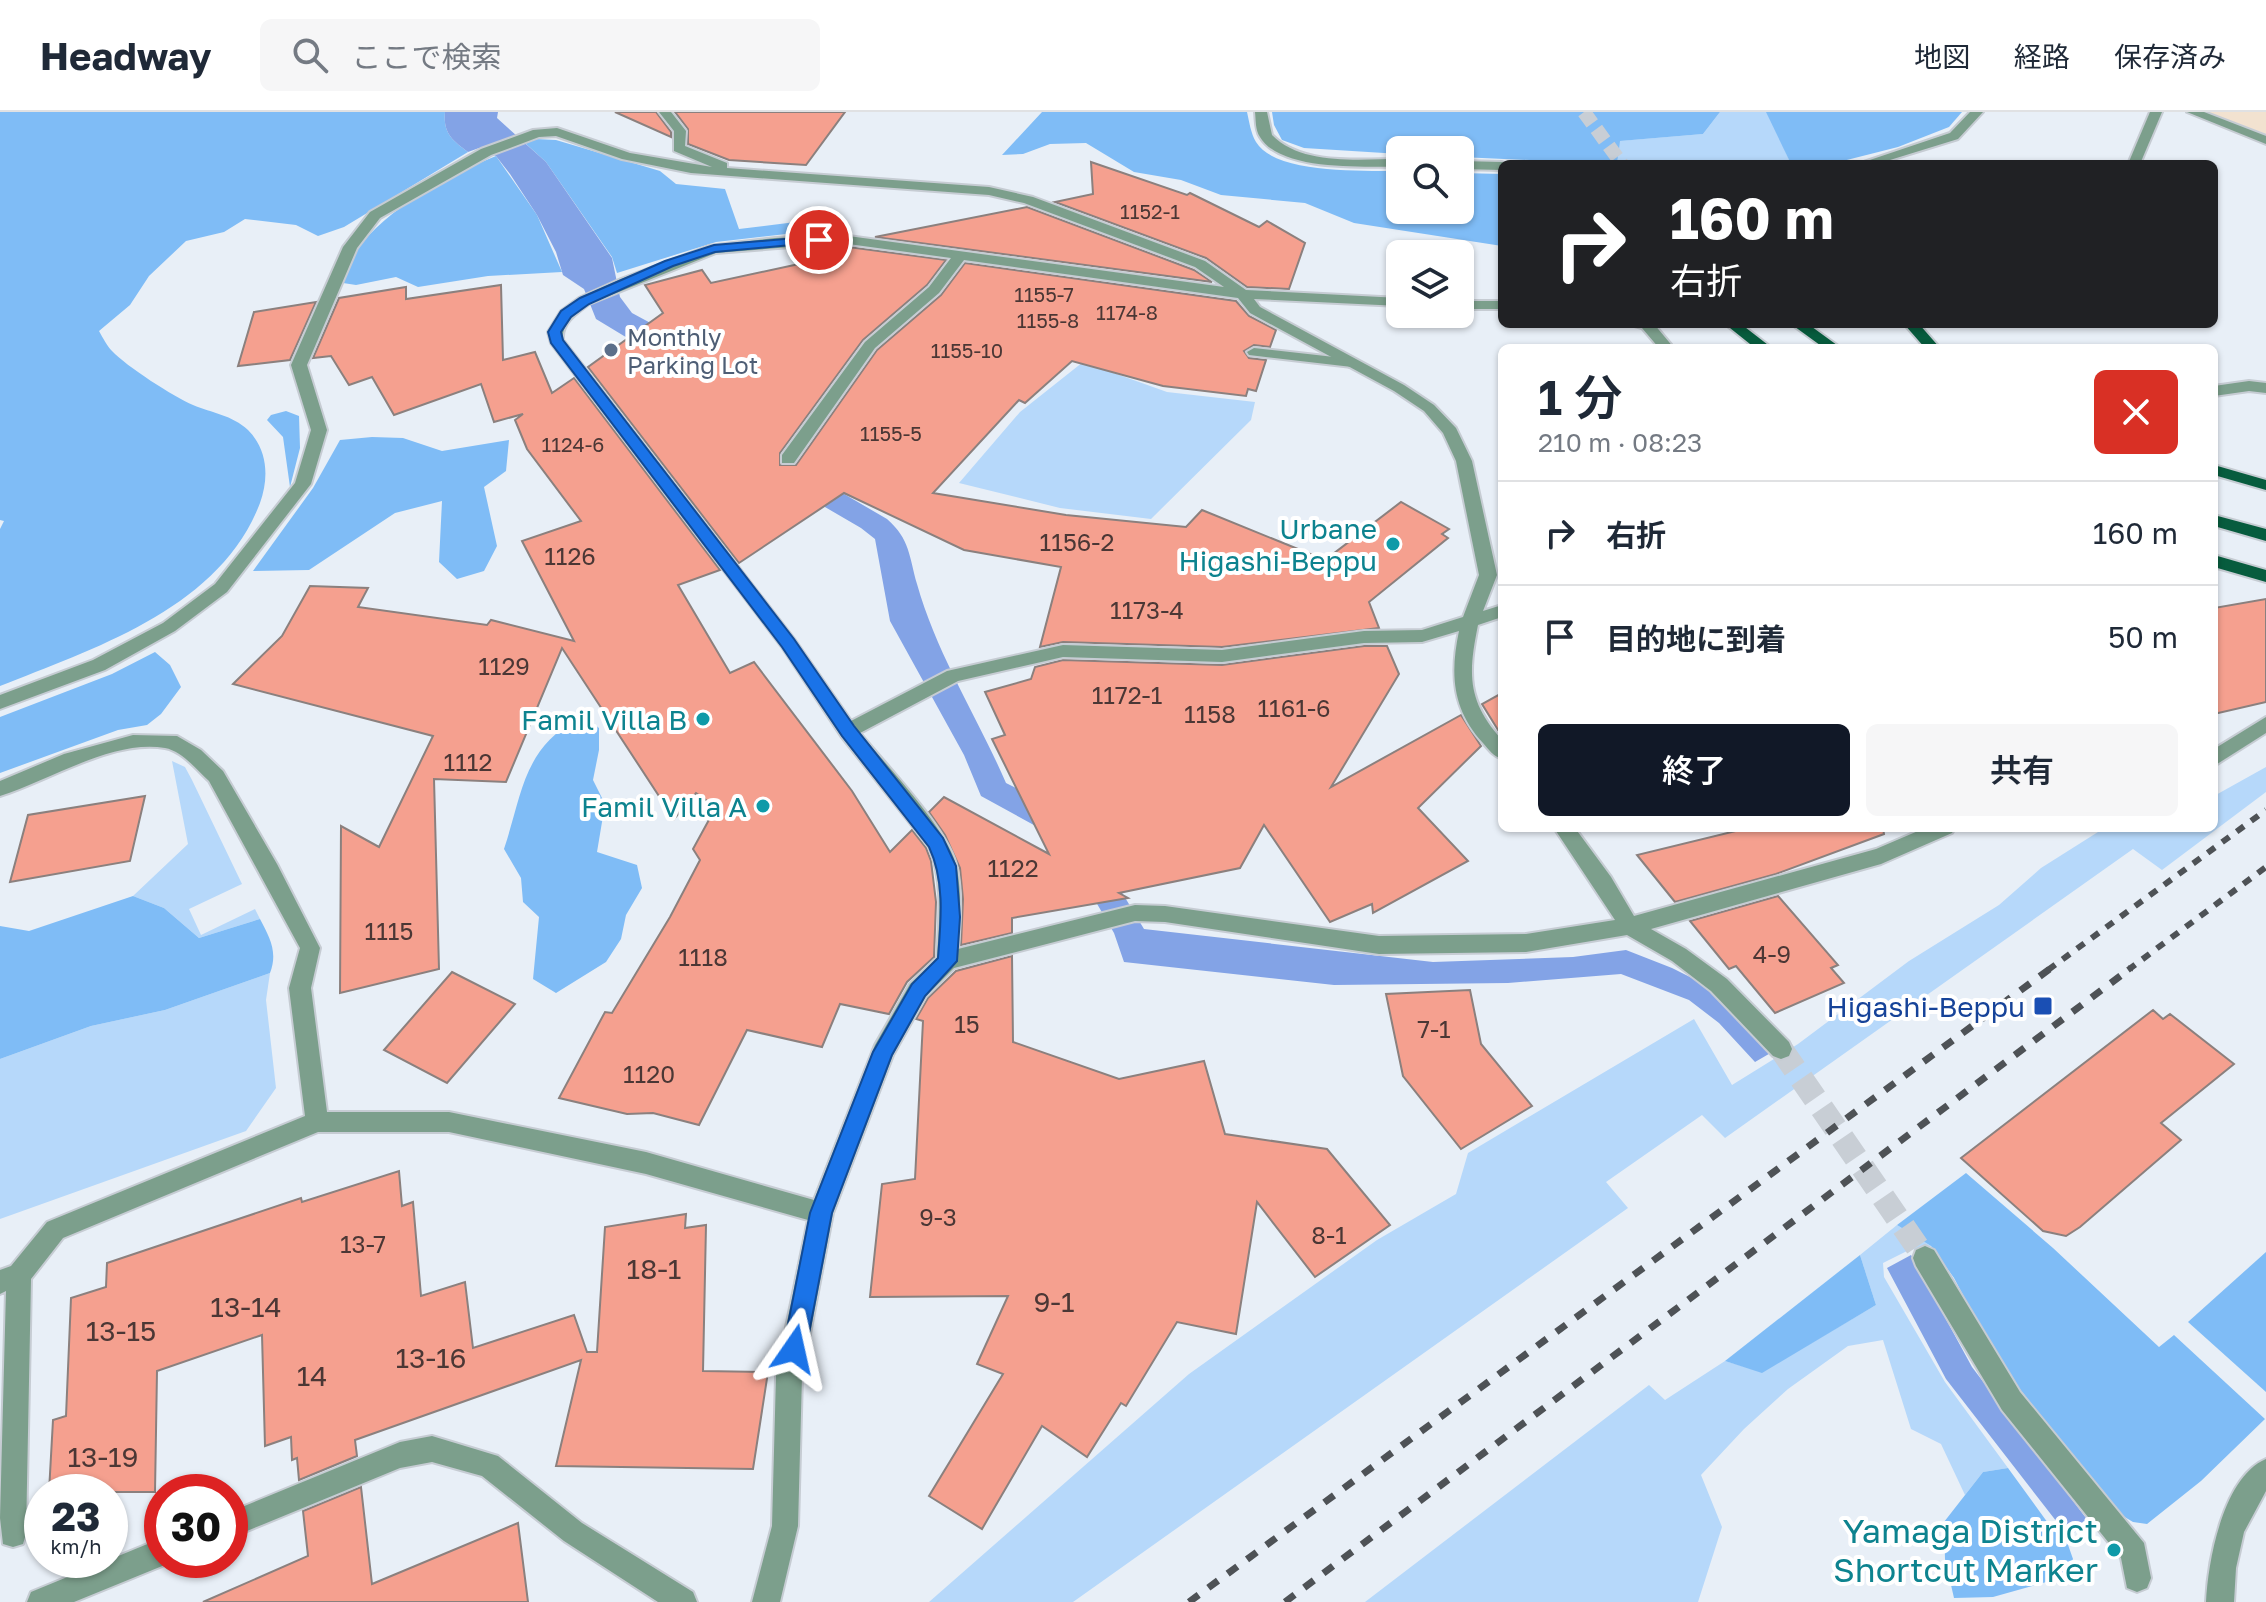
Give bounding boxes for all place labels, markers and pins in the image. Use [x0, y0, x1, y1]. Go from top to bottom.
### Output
pin [785, 206, 853, 274]
place label: Monthly Parking Lot [627, 322, 758, 379]
marker: Monthly Parking Lot [602, 341, 620, 359]
place label: Urbane Higashi-Beppu [1179, 512, 1377, 577]
marker: Urbane Higashi-Beppu [1384, 535, 1402, 553]
place label: Famil Villa B [521, 703, 687, 736]
marker: Famil Villa B [694, 710, 712, 728]
place label: Famil Villa A [581, 790, 747, 823]
marker: Famil Villa A [754, 797, 772, 815]
place label: Higashi-Beppu [1827, 990, 2025, 1023]
marker: Higashi-Beppu [2032, 995, 2054, 1017]
place label: Yamaga District Shortcut Marker [1833, 1510, 2098, 1589]
marker: Yamaga District Shortcut Marker [2105, 1541, 2123, 1559]

